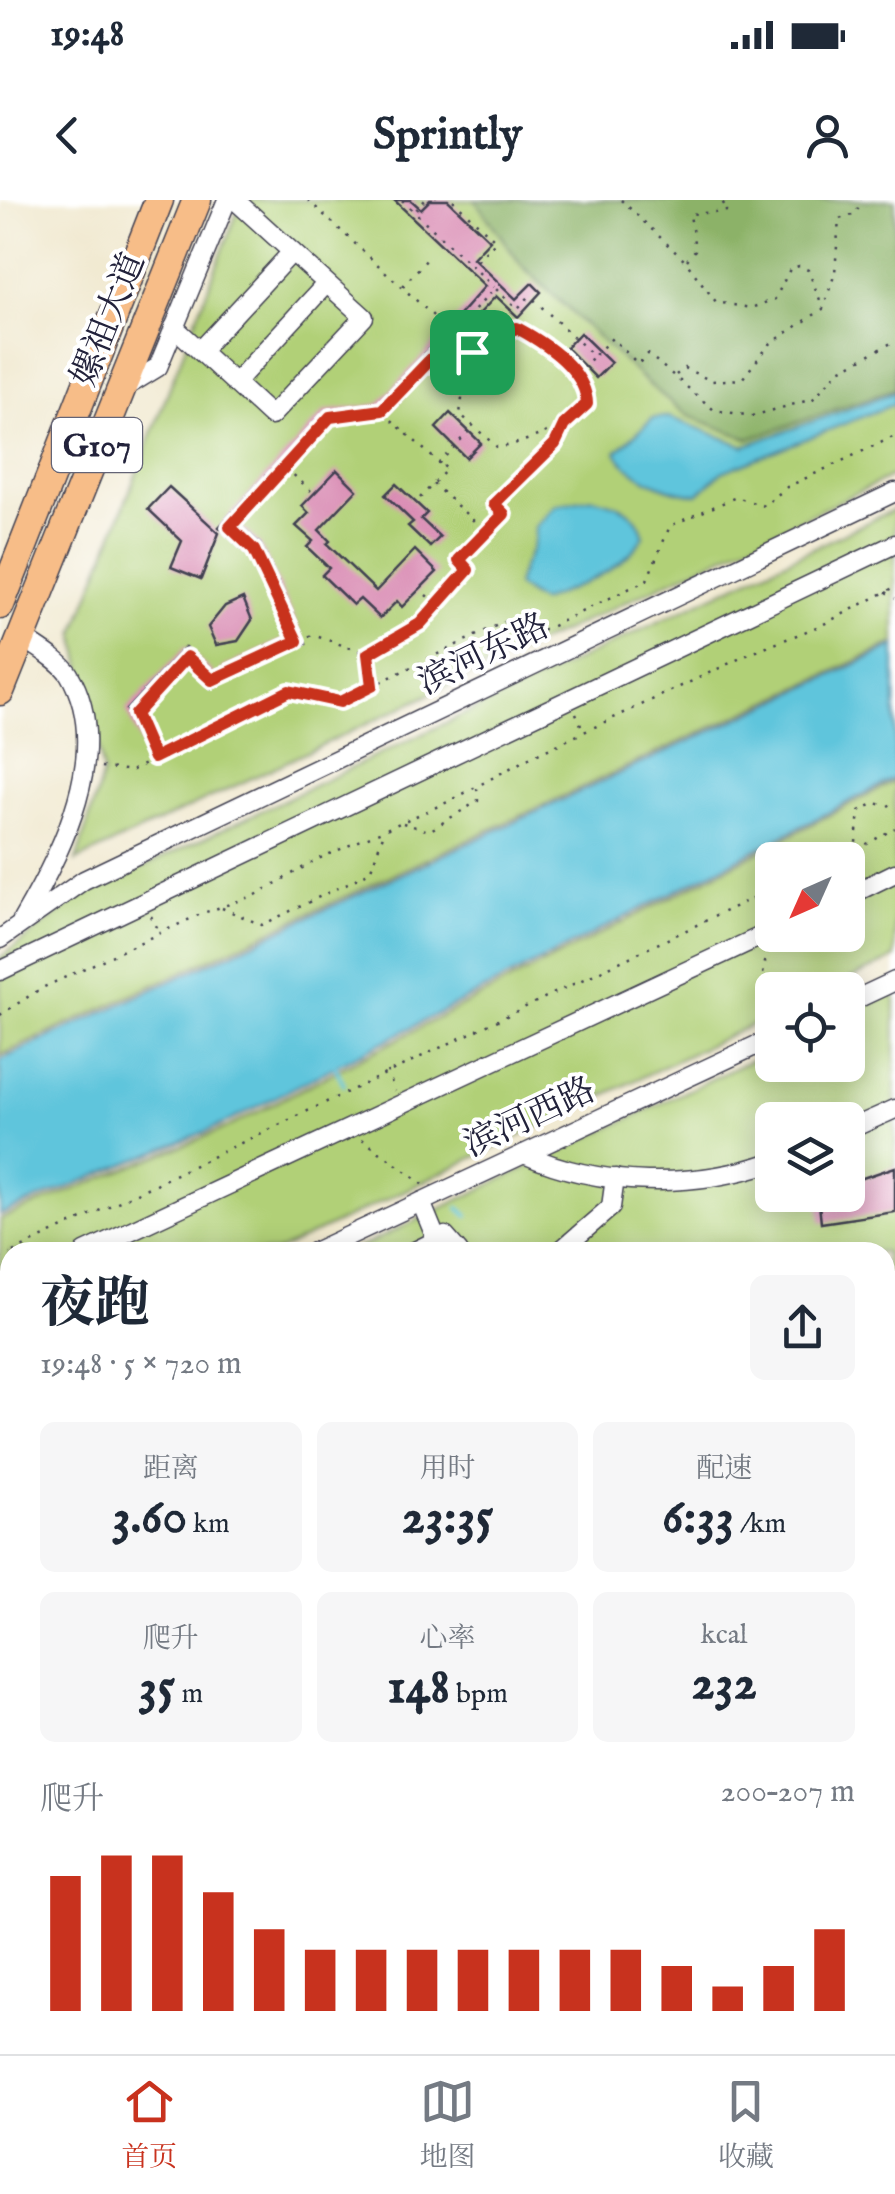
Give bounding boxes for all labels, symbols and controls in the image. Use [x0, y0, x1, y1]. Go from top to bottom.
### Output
text: 19:48 [50, 11, 124, 59]
text: Sprintly [373, 107, 522, 164]
icon: back [40, 108, 95, 163]
icon: person [800, 108, 855, 163]
street label: 嫘祖大道 [62, 247, 156, 393]
pin [430, 310, 515, 395]
icon: arrive [445, 325, 500, 380]
road number: G107 [52, 418, 142, 472]
street label: 滨河东路 [411, 604, 557, 706]
north arrow [755, 842, 865, 952]
map controls [755, 842, 865, 1212]
button: locate [755, 972, 865, 1082]
street label: 滨河西路 [457, 1068, 603, 1168]
button: layers [755, 1102, 865, 1212]
text: 夜跑 [40, 1271, 150, 1341]
button: share [750, 1275, 855, 1380]
text: 19:48 · 5 × 720 m [40, 1344, 242, 1385]
text: 距离 [143, 1452, 199, 1487]
text: 用时 [419, 1452, 476, 1487]
text: 配速 [696, 1452, 752, 1487]
text: 3.60 [112, 1487, 187, 1550]
text: 23:35 [401, 1487, 494, 1550]
text: 6:33 [662, 1487, 734, 1550]
text: km [187, 1507, 230, 1542]
text: /km [734, 1507, 786, 1542]
text: kcal [701, 1618, 747, 1653]
text: 爬升 [143, 1622, 199, 1657]
text: 心率 [419, 1622, 476, 1657]
text: 232 [691, 1653, 757, 1716]
text: 35 [139, 1657, 175, 1720]
text: 148 [387, 1657, 450, 1720]
text: m [175, 1677, 203, 1712]
text: bpm [450, 1677, 508, 1712]
text: 200–207 m [720, 1772, 855, 1813]
text: 爬升 [40, 1780, 104, 1821]
tab: 首页 [121, 2074, 177, 2176]
tab: 地图 [419, 2074, 476, 2176]
tab: 收藏 [718, 2074, 774, 2176]

